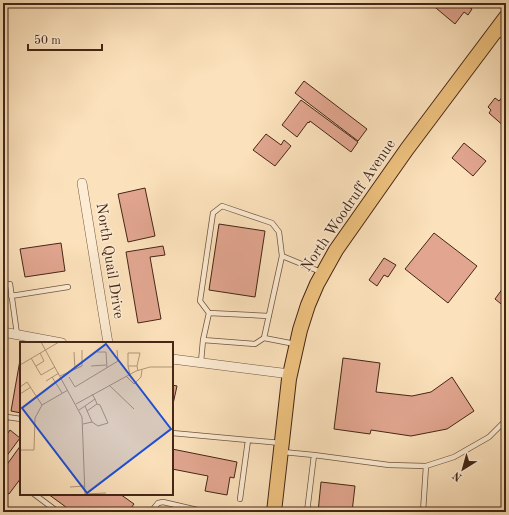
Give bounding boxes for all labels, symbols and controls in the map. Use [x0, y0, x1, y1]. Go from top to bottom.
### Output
scale bar [28, 26, 102, 52]
text: 50 m [34, 34, 61, 47]
street label: North Woodruff Avenue [299, 137, 399, 275]
street label: North Quail Drive [92, 202, 126, 320]
inset map [20, 342, 173, 495]
north arrow [443, 449, 483, 489]
text: N [451, 469, 465, 483]

